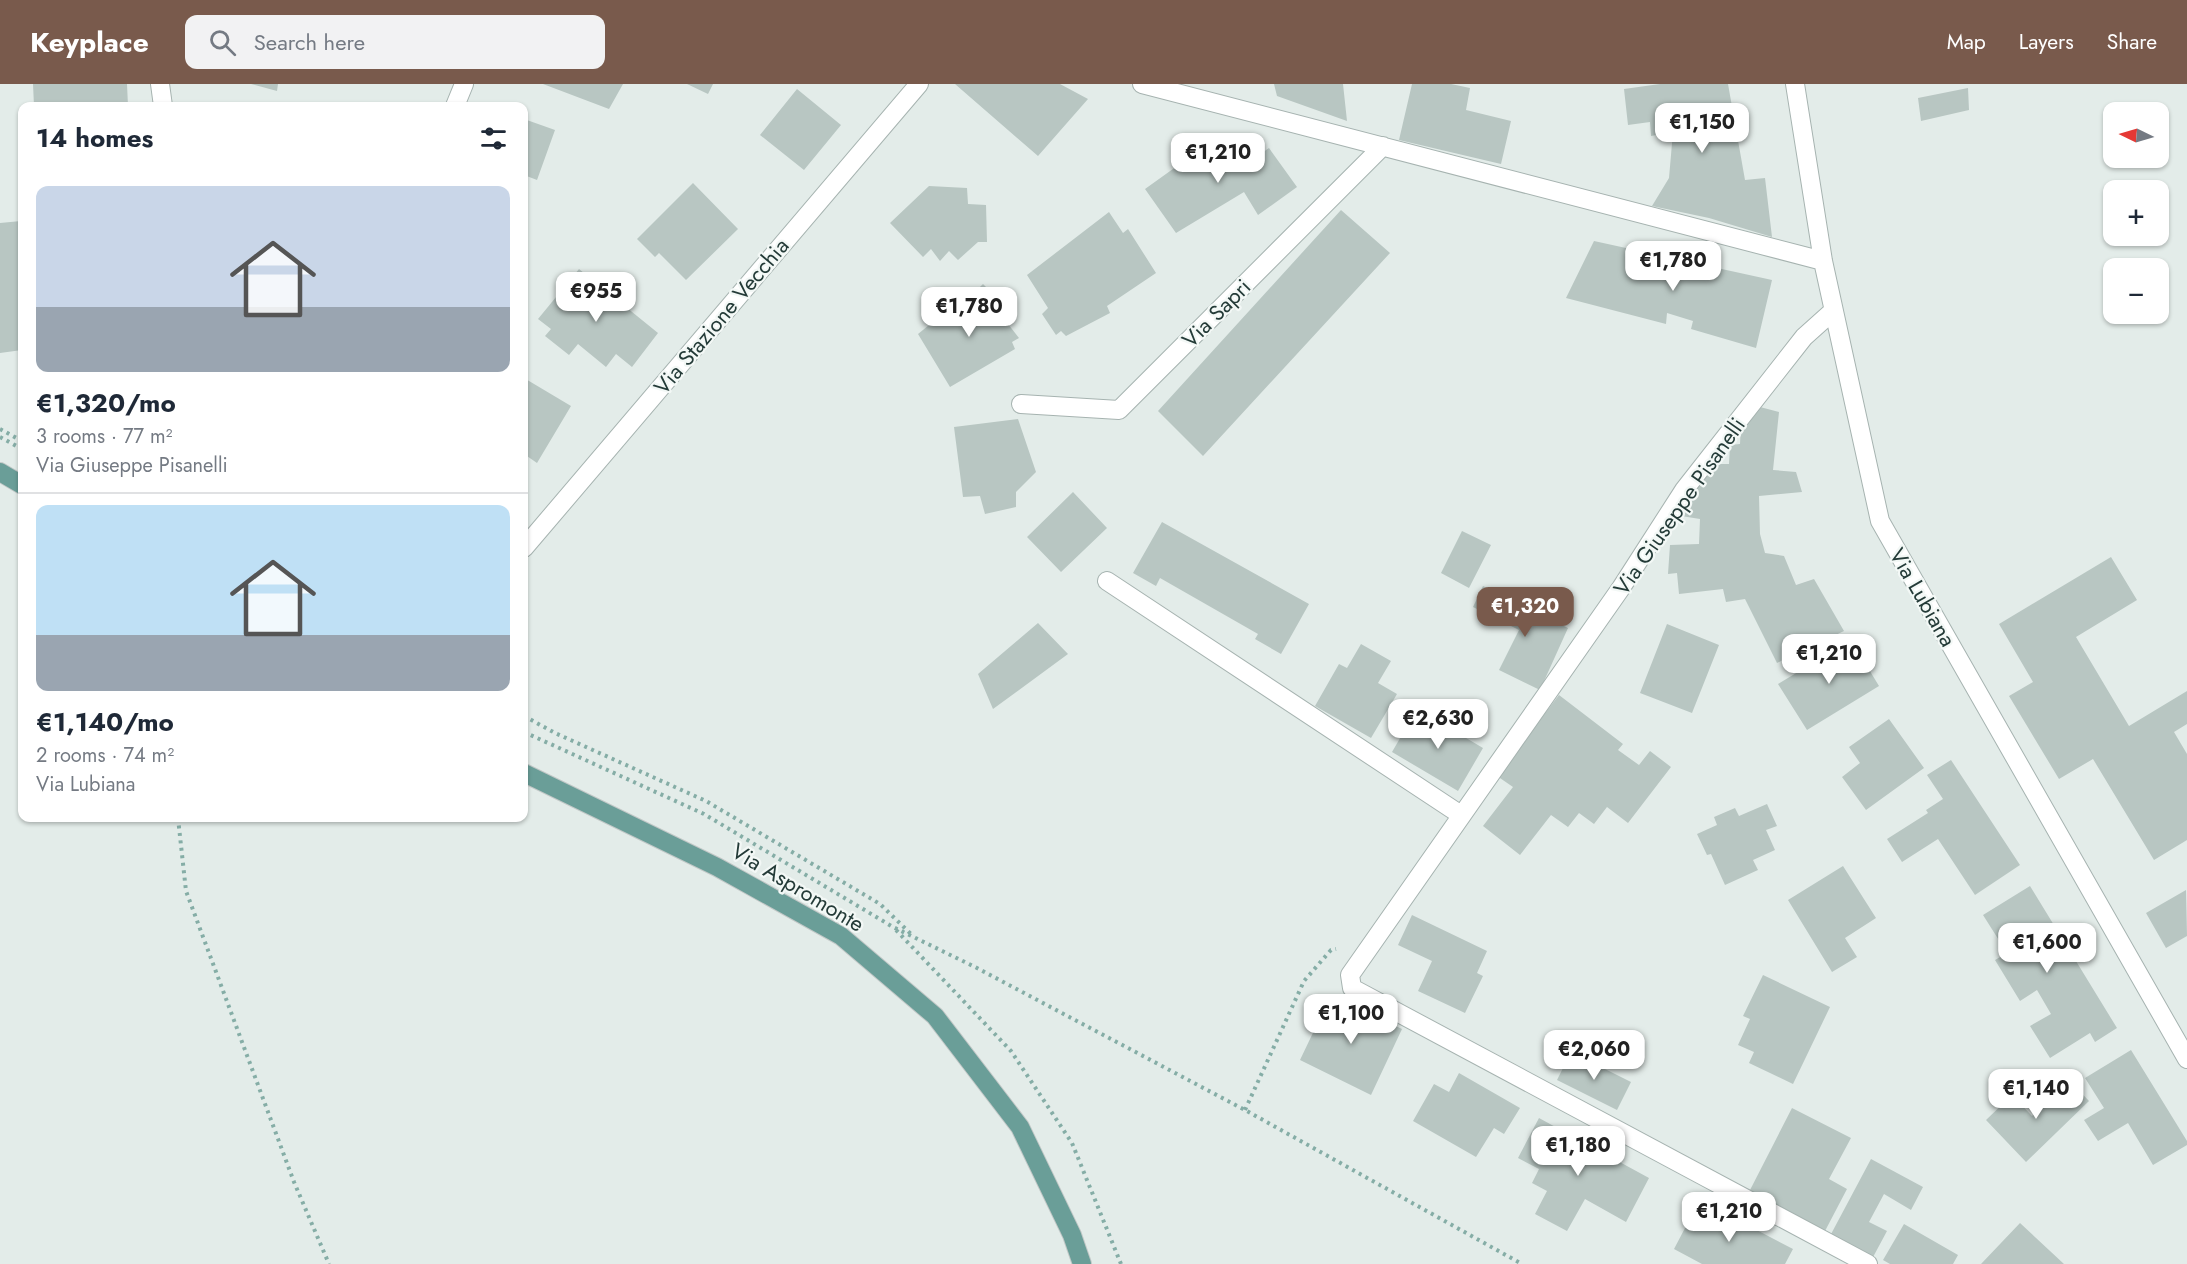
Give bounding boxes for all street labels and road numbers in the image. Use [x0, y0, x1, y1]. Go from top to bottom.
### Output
street label: Via Stazione Vecchia [646, 231, 796, 401]
street label: Via Sapri [1174, 271, 1258, 355]
street label: Via Giuseppe Pisanelli [1605, 410, 1753, 602]
street label: Via Lubiana [1882, 542, 1964, 652]
street label: Via Aspromonte [726, 835, 870, 939]

